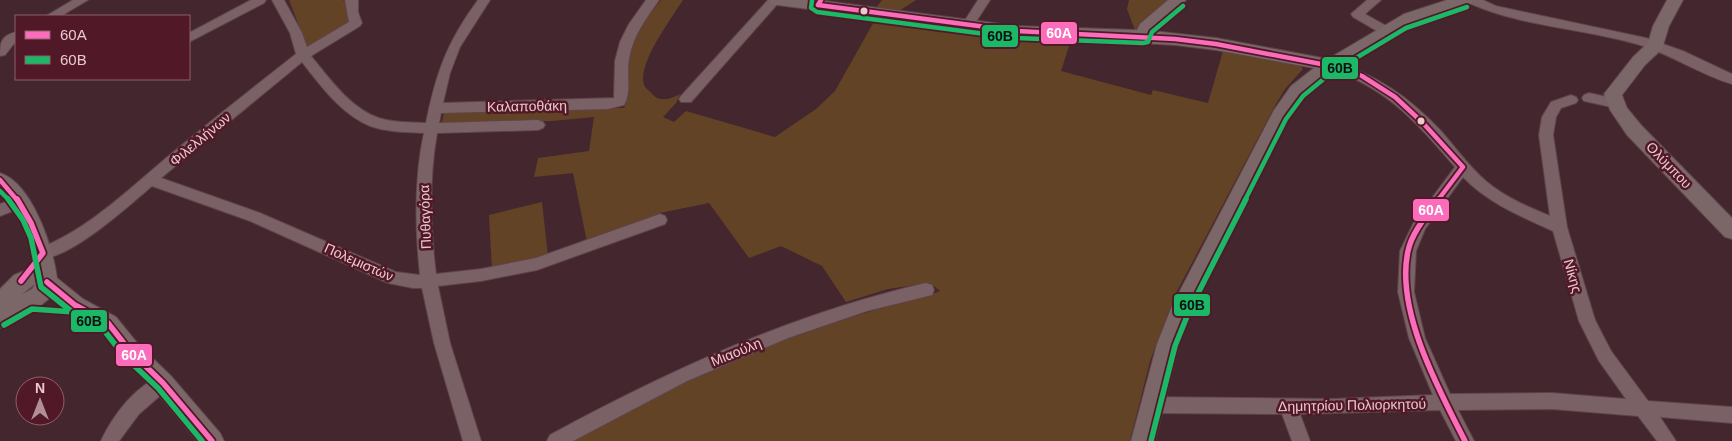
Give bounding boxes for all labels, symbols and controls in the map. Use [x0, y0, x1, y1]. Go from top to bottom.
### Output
unlabelled marker [859, 6, 869, 16]
legend [15, 15, 190, 80]
line badge: 60Α [1040, 21, 1078, 45]
line badge: 60Β [981, 24, 1019, 48]
text: 60Α [1046, 25, 1072, 41]
text: 60Α [60, 26, 87, 43]
text: 60Β [987, 28, 1013, 44]
text: 60Β [60, 51, 87, 68]
line badge: 60Β [1321, 56, 1359, 80]
text: 60Β [1327, 60, 1353, 76]
street label: Καλαποθάκη [487, 97, 567, 115]
street label: Φιλελλήνων [166, 109, 234, 169]
unlabelled marker [1416, 116, 1426, 126]
street label: Ολύμπου [1643, 139, 1695, 191]
street label: Πυθαγόρα [416, 184, 434, 250]
line badge: 60Α [1412, 198, 1450, 222]
text: 60Α [1418, 202, 1444, 218]
street label: Πολεμιστών [322, 240, 396, 284]
street label: Νίκης [1561, 257, 1586, 295]
line badge: 60Β [1173, 293, 1211, 317]
text: 60Β [1179, 297, 1205, 313]
line badge: 60Β [70, 309, 108, 333]
text: 60Β [76, 313, 102, 329]
street label: Μιαούλη [708, 335, 764, 369]
line badge: 60Α [115, 343, 153, 367]
text: 60Α [121, 347, 147, 363]
north arrow [15, 376, 65, 426]
text: N [35, 380, 45, 396]
street label: Δημητρίου Πολιορκητού [1278, 396, 1426, 414]

